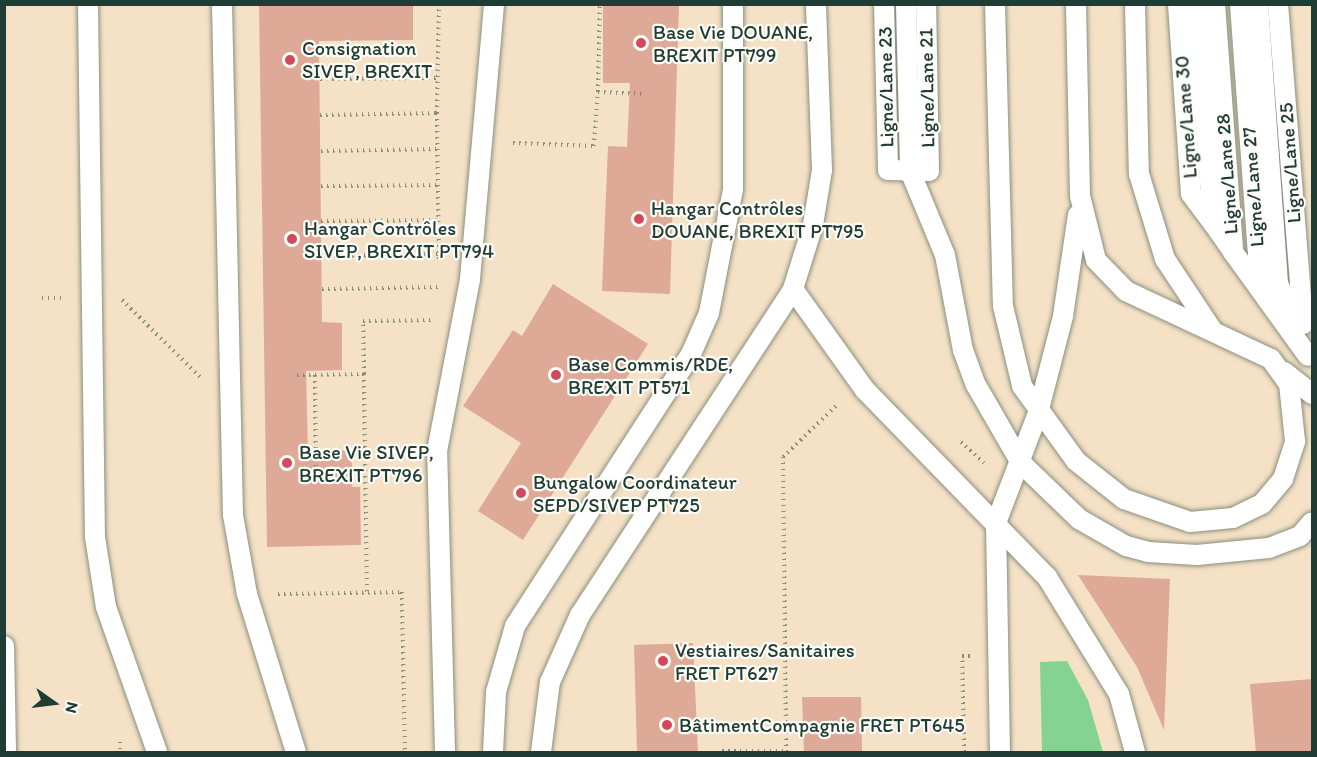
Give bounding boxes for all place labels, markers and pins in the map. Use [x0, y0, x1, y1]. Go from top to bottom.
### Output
place label: Base Vie DOUANE, BREXIT PT799 [653, 20, 813, 67]
place label: Consignation SIVEP, BREXIT [302, 36, 430, 83]
marker: Base Vie DOUANE, BREXIT PT799 [634, 36, 648, 50]
marker: Consignation SIVEP, BREXIT [283, 53, 297, 67]
place label: Hangar Contrôles DOUANE, BREXIT PT795 [651, 196, 862, 243]
marker: Hangar Contrôles DOUANE, BREXIT PT795 [632, 212, 646, 226]
place label: Hangar Contrôles SIVEP, BREXIT PT794 [304, 216, 492, 263]
marker: Hangar Contrôles SIVEP, BREXIT PT794 [285, 232, 299, 246]
place label: Base Commis/RDE, BREXIT PT571 [568, 352, 733, 399]
marker: Base Commis/RDE, BREXIT PT571 [549, 368, 563, 382]
place label: Base Vie SIVEP, BREXIT PT796 [299, 440, 434, 487]
marker: Base Vie SIVEP, BREXIT PT796 [280, 456, 294, 470]
place label: Bungalow Coordinateur SEPD/SIVEP PT725 [533, 470, 737, 517]
marker: Bungalow Coordinateur SEPD/SIVEP PT725 [514, 486, 528, 500]
place label: Vestiaires/Sanitaires FRET PT627 [675, 638, 855, 685]
marker: Vestiaires/Sanitaires FRET PT627 [656, 654, 670, 668]
place label: BâtimentCompagnie FRET PT645 [679, 713, 965, 737]
marker: BâtimentCompagnie FRET PT645 [660, 718, 674, 732]

